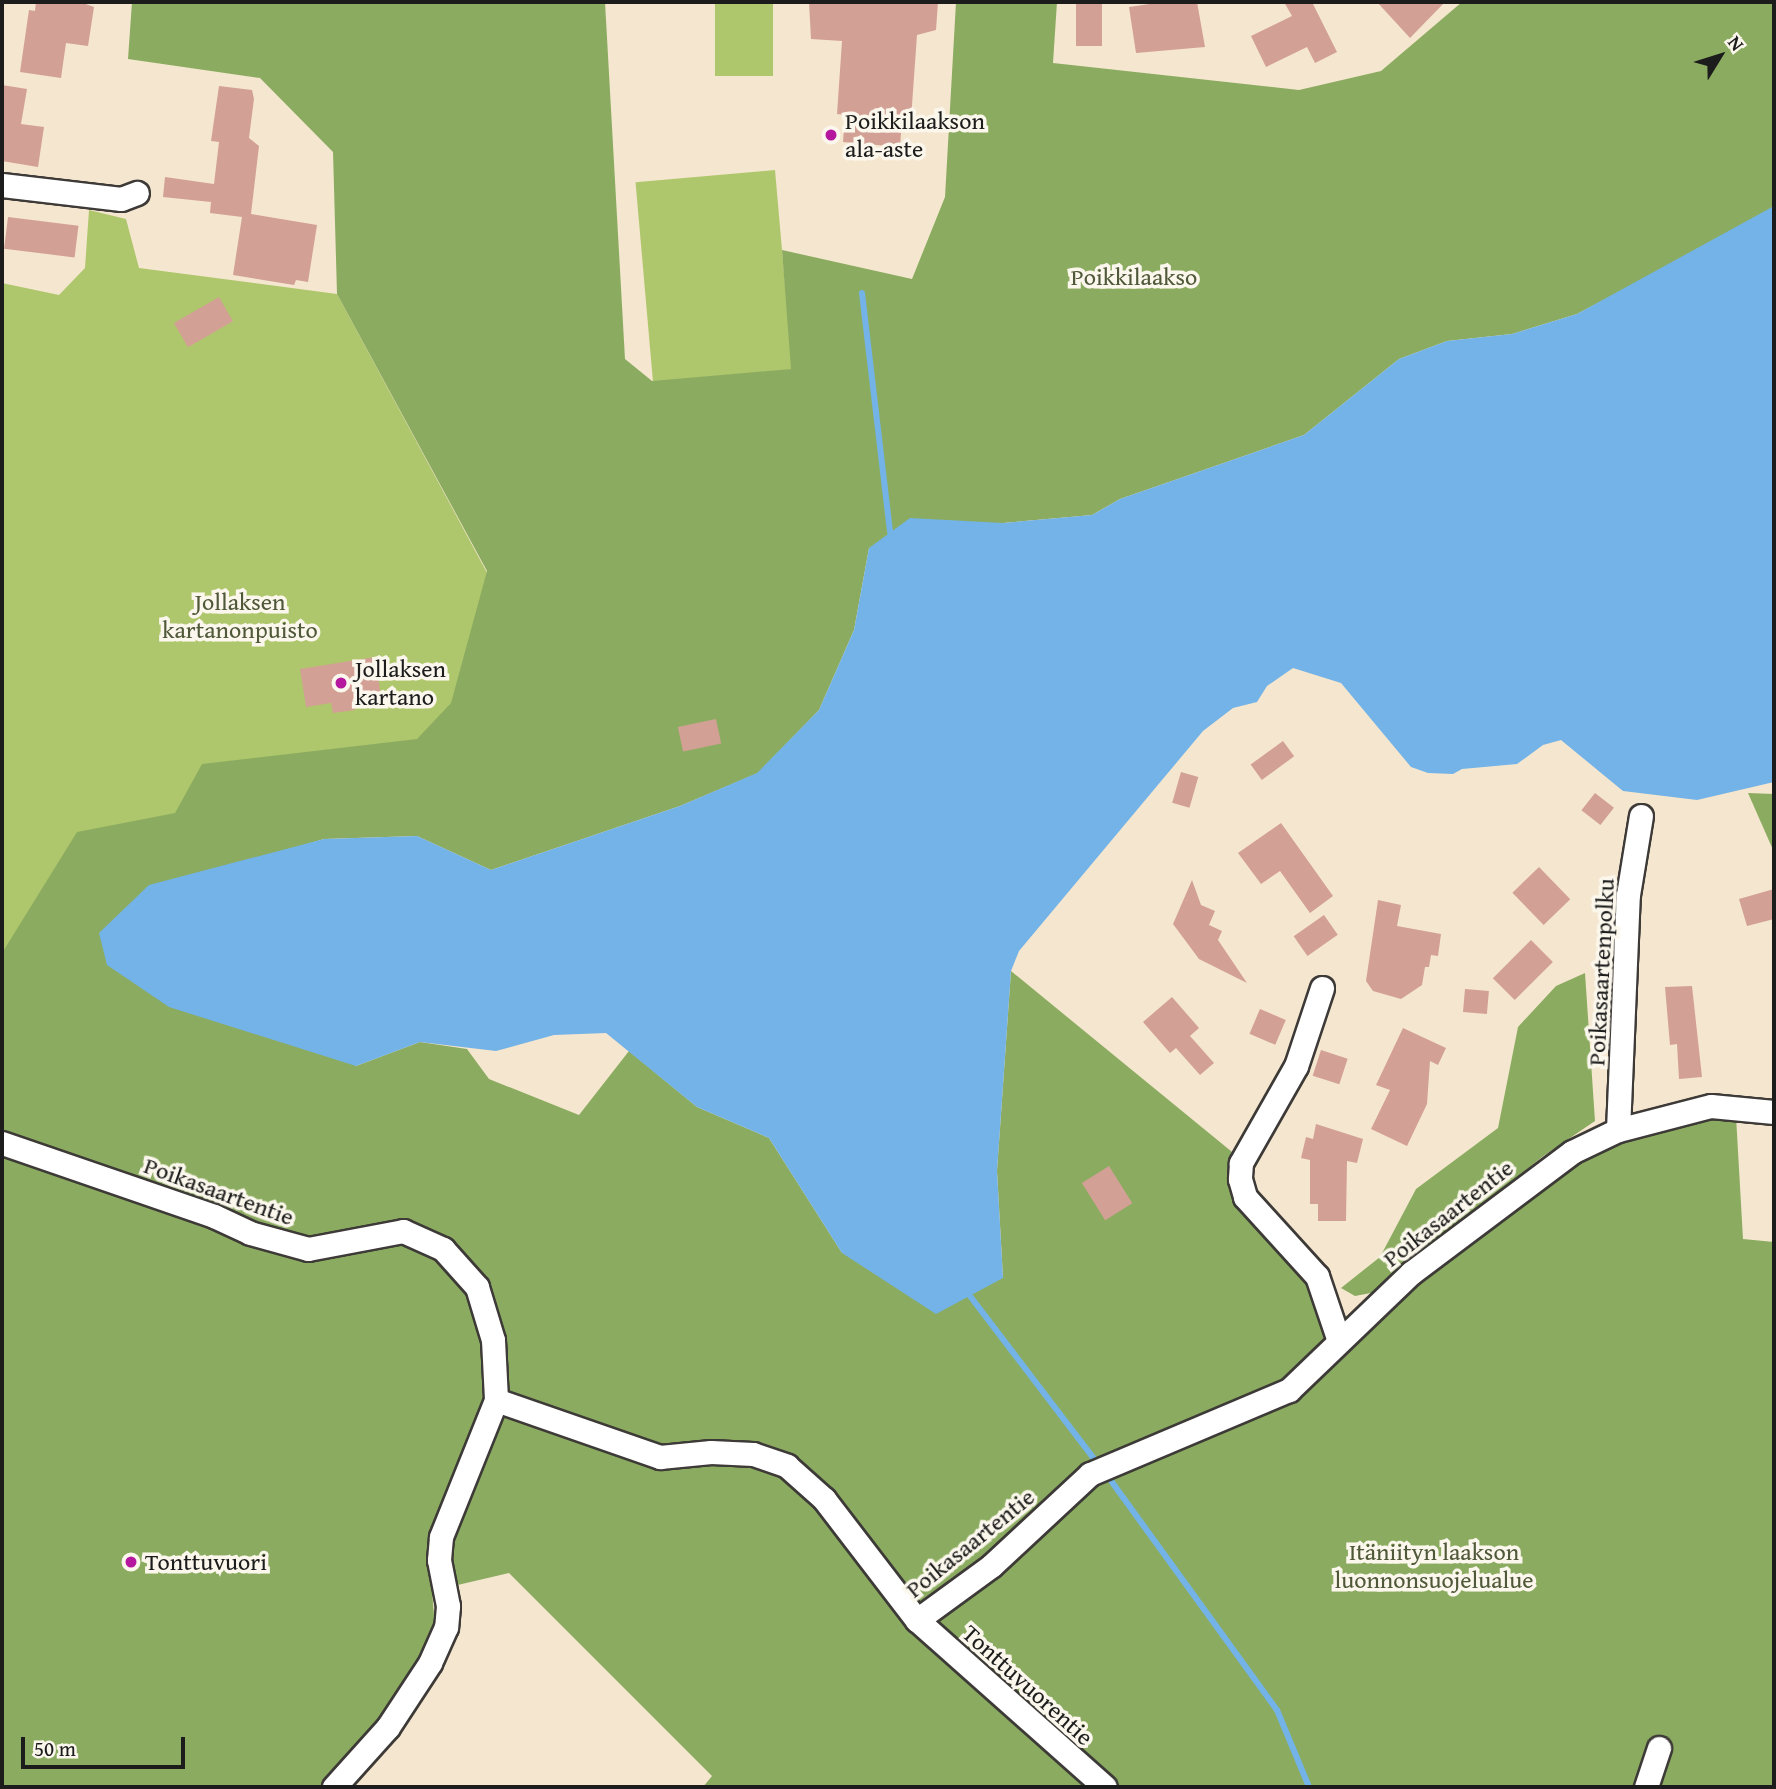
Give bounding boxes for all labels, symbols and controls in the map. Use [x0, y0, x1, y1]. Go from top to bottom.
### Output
north arrow [1685, 21, 1755, 91]
text: N [1722, 29, 1751, 57]
place label: Poikkilaakson ala-aste [845, 107, 985, 163]
marker: Poikkilaakson ala-aste [823, 127, 839, 143]
park label: Poikkilaakso [1071, 263, 1197, 291]
park label: Jollaksen kartanonpuisto [162, 588, 318, 644]
place label: Jollaksen kartano [355, 655, 446, 711]
marker: Jollaksen kartano [333, 675, 349, 691]
street label: Poikasaartenpolku [1582, 877, 1620, 1067]
street label: Poikasaartentie [140, 1151, 298, 1231]
street label: Poikasaartentie [1377, 1153, 1519, 1273]
street label: Poikasaartentie [900, 1482, 1040, 1604]
park label: Itäniityn laakson luonnonsuojelualue [1334, 1538, 1534, 1594]
place label: Tonttuvuori [145, 1548, 267, 1576]
marker: Tonttuvuori [123, 1554, 139, 1570]
street label: Tonttuvuorentie [957, 1619, 1099, 1751]
scale bar [24, 1722, 189, 1766]
text: 50 m [34, 1733, 76, 1764]

